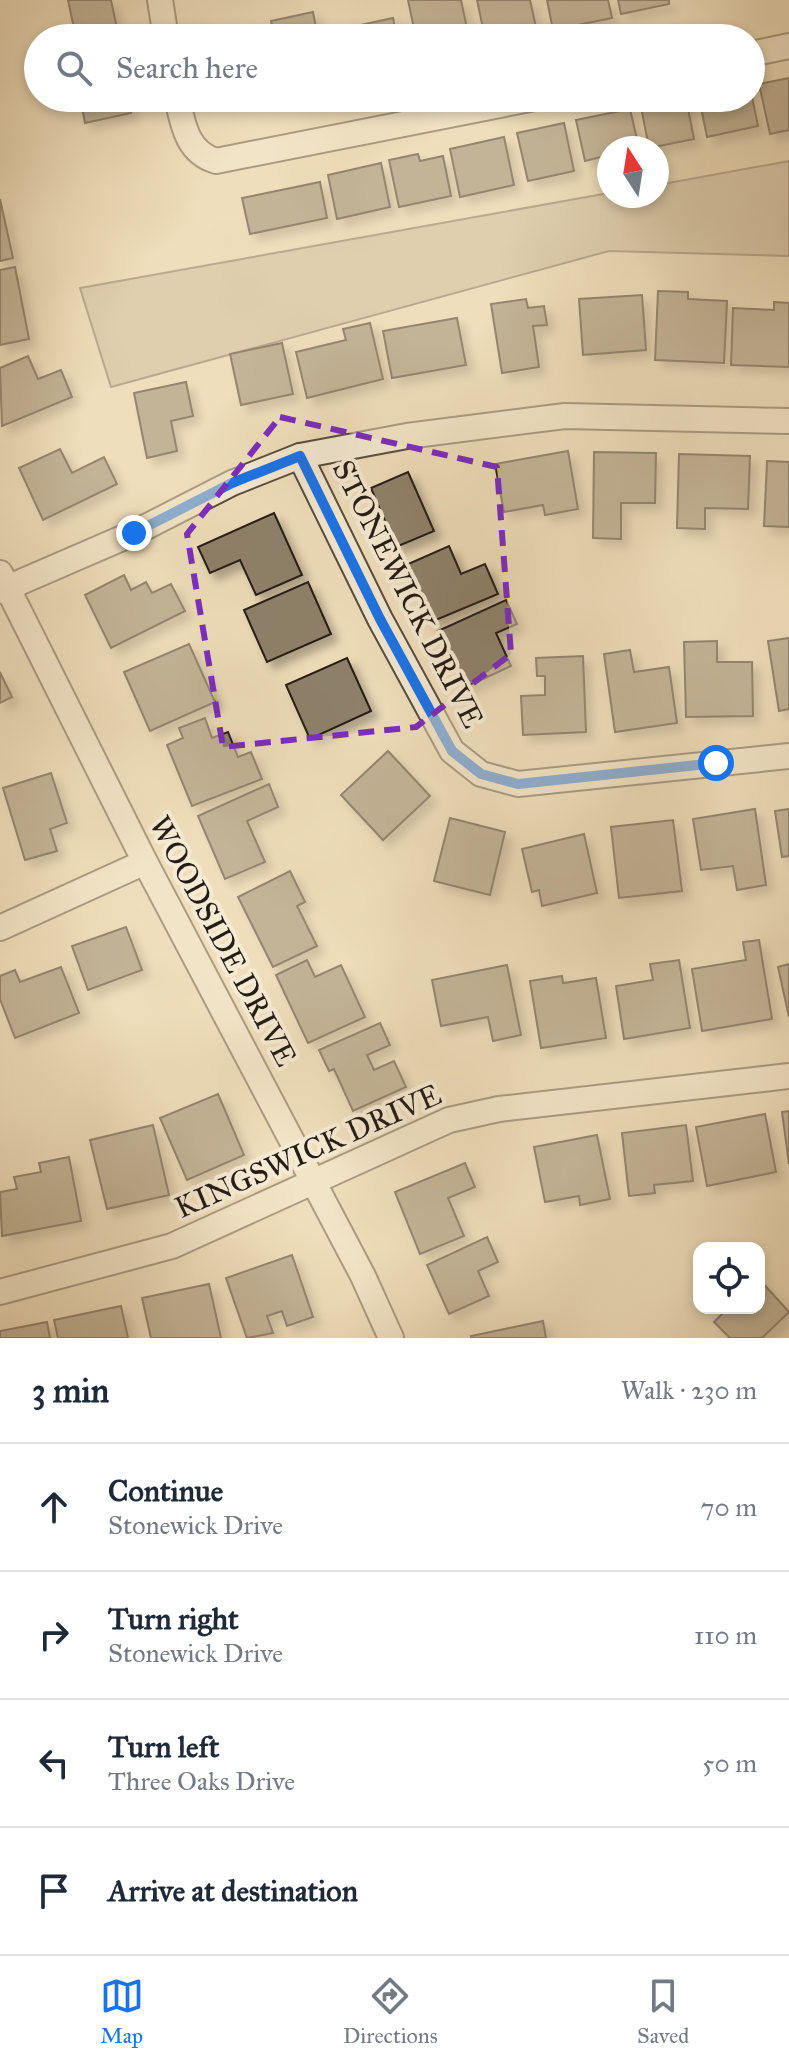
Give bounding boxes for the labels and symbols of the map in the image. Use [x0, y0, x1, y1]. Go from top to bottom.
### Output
north arrow [597, 136, 669, 208]
street label: STONEWICK DRIVE [325, 454, 491, 734]
route end [116, 515, 152, 551]
route start [698, 745, 734, 781]
street label: WOODSIDE DRIVE [142, 810, 304, 1072]
street label: KINGSWICK DRIVE [169, 1076, 447, 1226]

